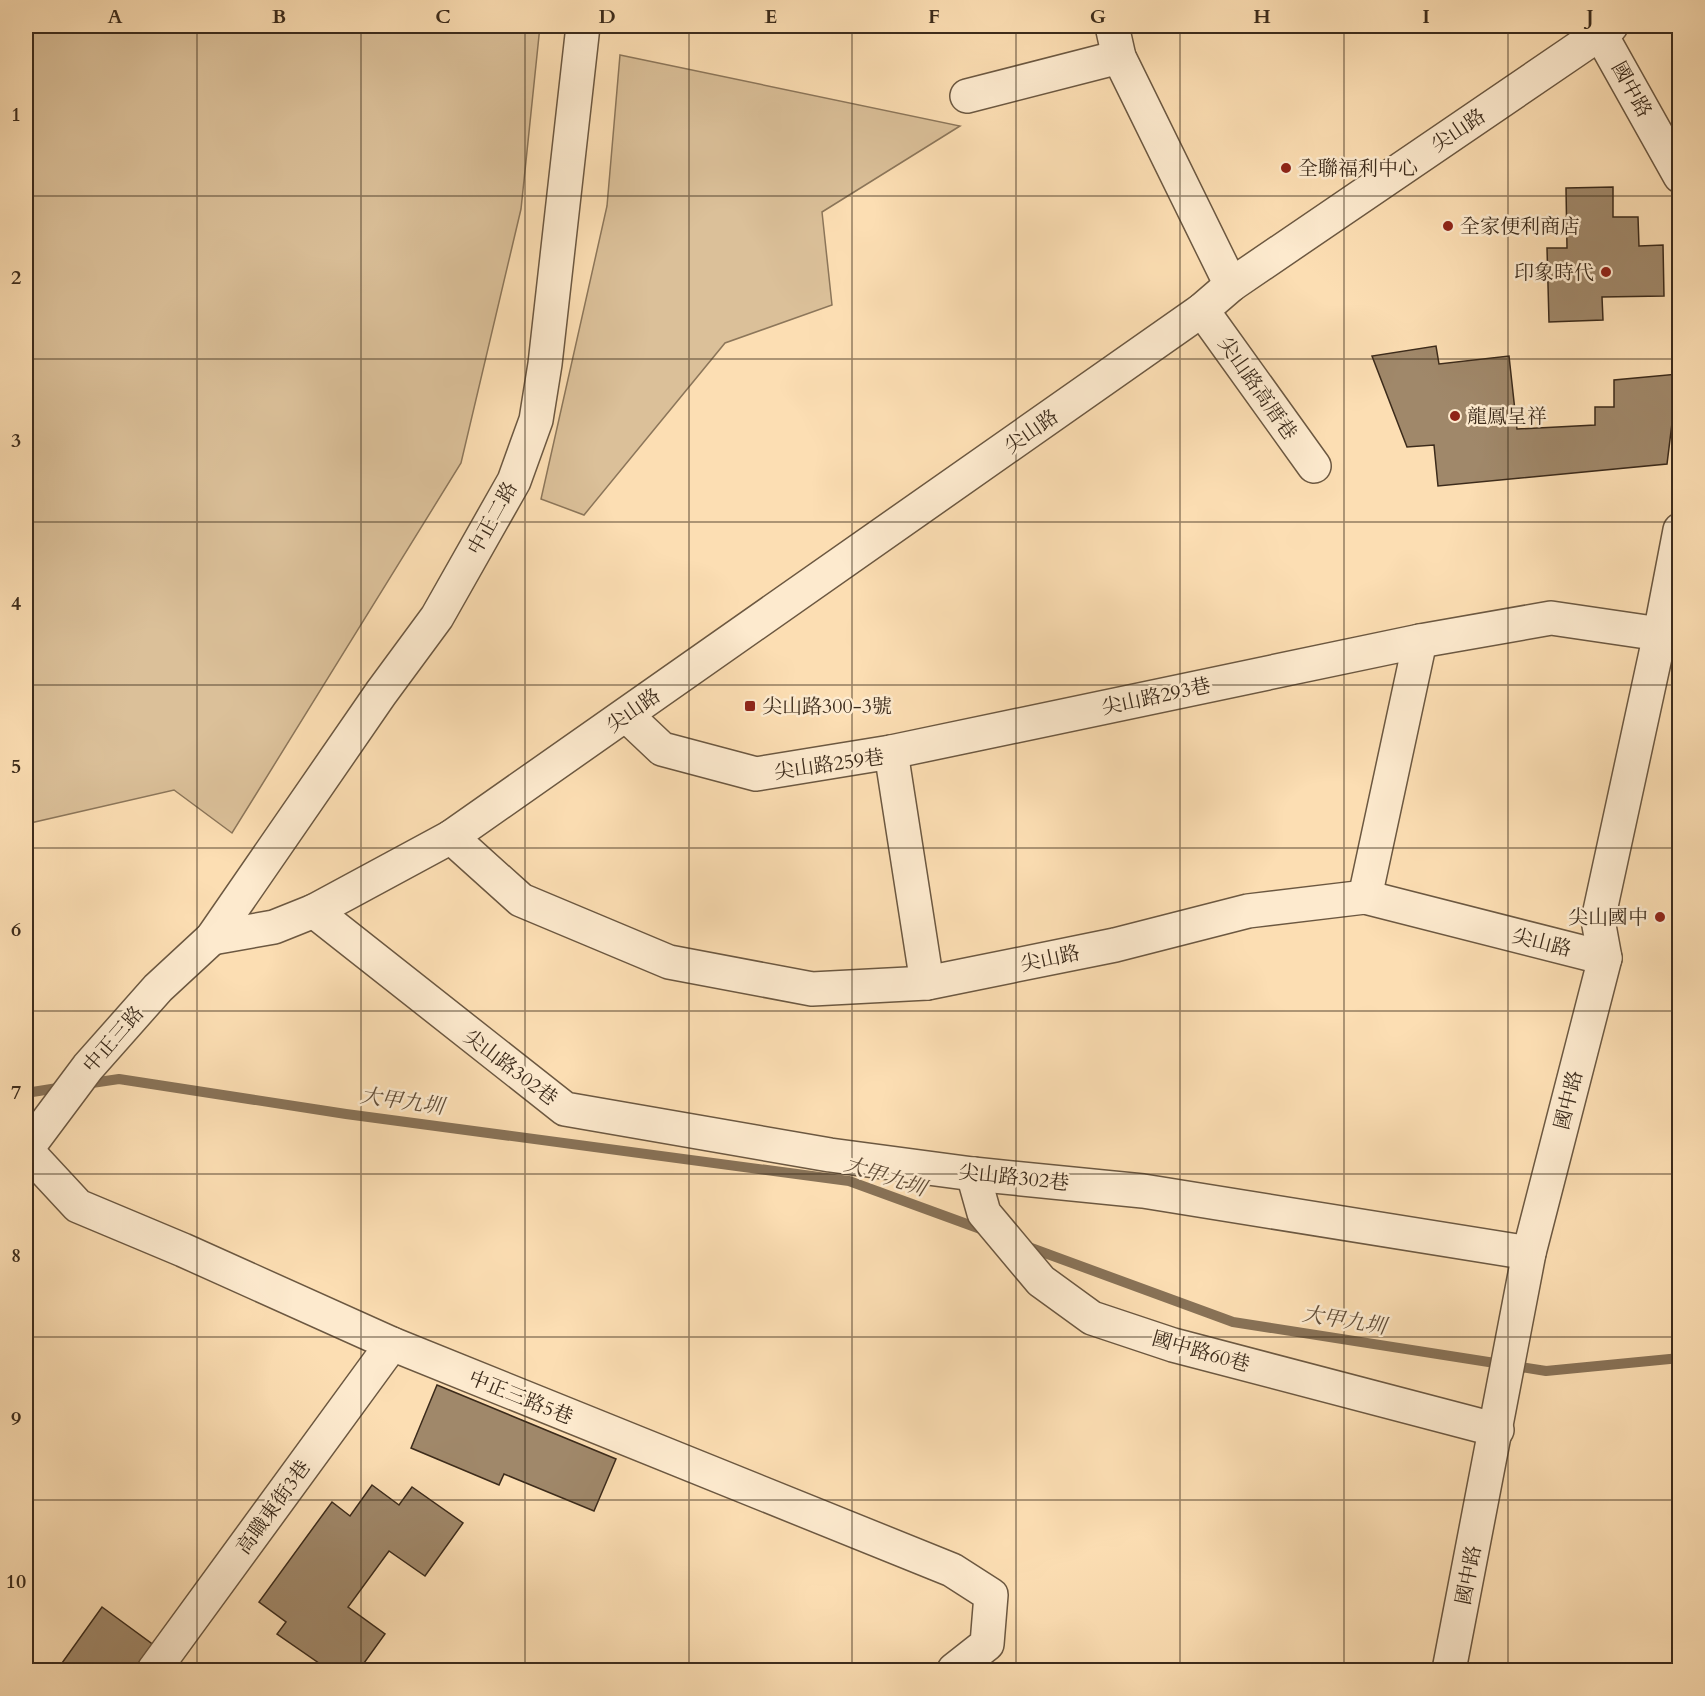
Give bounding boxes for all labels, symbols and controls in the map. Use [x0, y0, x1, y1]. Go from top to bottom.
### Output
text: A [107, 3, 123, 30]
text: B [272, 3, 286, 30]
text: C [435, 3, 451, 30]
text: D [598, 3, 616, 30]
text: E [765, 3, 777, 30]
text: F [928, 3, 940, 30]
text: G [1090, 3, 1106, 30]
text: H [1253, 3, 1271, 30]
text: I [1422, 3, 1430, 30]
text: J [1583, 3, 1594, 30]
street label: 國中路 [1605, 56, 1658, 122]
text: 1 [11, 101, 21, 128]
street label: 尖山路 [1426, 102, 1491, 158]
place label: 全聯福利中心 [1298, 155, 1418, 182]
marker: 全聯福利中心 [1279, 161, 1293, 175]
place label: 全家便利商店 [1460, 213, 1580, 240]
marker: 全家便利商店 [1441, 219, 1455, 233]
place label: 印象時代 [1514, 259, 1594, 286]
text: 2 [11, 264, 21, 291]
marker: 印象時代 [1599, 265, 1613, 279]
street label: 尖山路高厝巷 [1212, 331, 1303, 445]
street label: 尖山路 [999, 403, 1064, 460]
place label: 龍鳳呈祥 [1467, 403, 1547, 430]
marker: 龍鳳呈祥 [1448, 409, 1462, 423]
text: 3 [11, 427, 21, 454]
street label: 中正二路 [461, 477, 524, 560]
text: 4 [11, 590, 21, 617]
street label: 尖山路293巷 [1099, 672, 1213, 721]
street label: 尖山路 [601, 682, 666, 739]
place label: 尖山路300-3號 [762, 693, 892, 720]
marker: 尖山路300-3號 [743, 699, 757, 713]
street label: 尖山路259巷 [772, 743, 886, 786]
text: 5 [11, 753, 21, 780]
place label: 尖山國中 [1568, 904, 1648, 931]
marker: 尖山國中 [1653, 910, 1667, 924]
text: 6 [11, 916, 21, 943]
street label: 尖山路 [1510, 922, 1574, 963]
street label: 尖山路 [1018, 939, 1082, 978]
street label: 中正三路 [77, 1000, 150, 1078]
street label: 尖山路302巷 [458, 1023, 563, 1112]
street label: 國中路 [1548, 1068, 1589, 1132]
text: 7 [11, 1079, 21, 1106]
water label: 大甲九圳 [358, 1081, 449, 1122]
water label: 大甲九圳 [840, 1150, 932, 1204]
street label: 尖山路302巷 [957, 1158, 1070, 1197]
text: 8 [11, 1242, 21, 1269]
water label: 大甲九圳 [1300, 1300, 1391, 1342]
street label: 國中路60巷 [1149, 1325, 1253, 1378]
street label: 中正三路5巷 [465, 1364, 577, 1431]
text: 9 [11, 1405, 21, 1432]
street label: 高職東街3巷 [230, 1455, 317, 1560]
street label: 國中路 [1450, 1543, 1487, 1607]
text: 10 [6, 1568, 26, 1595]

